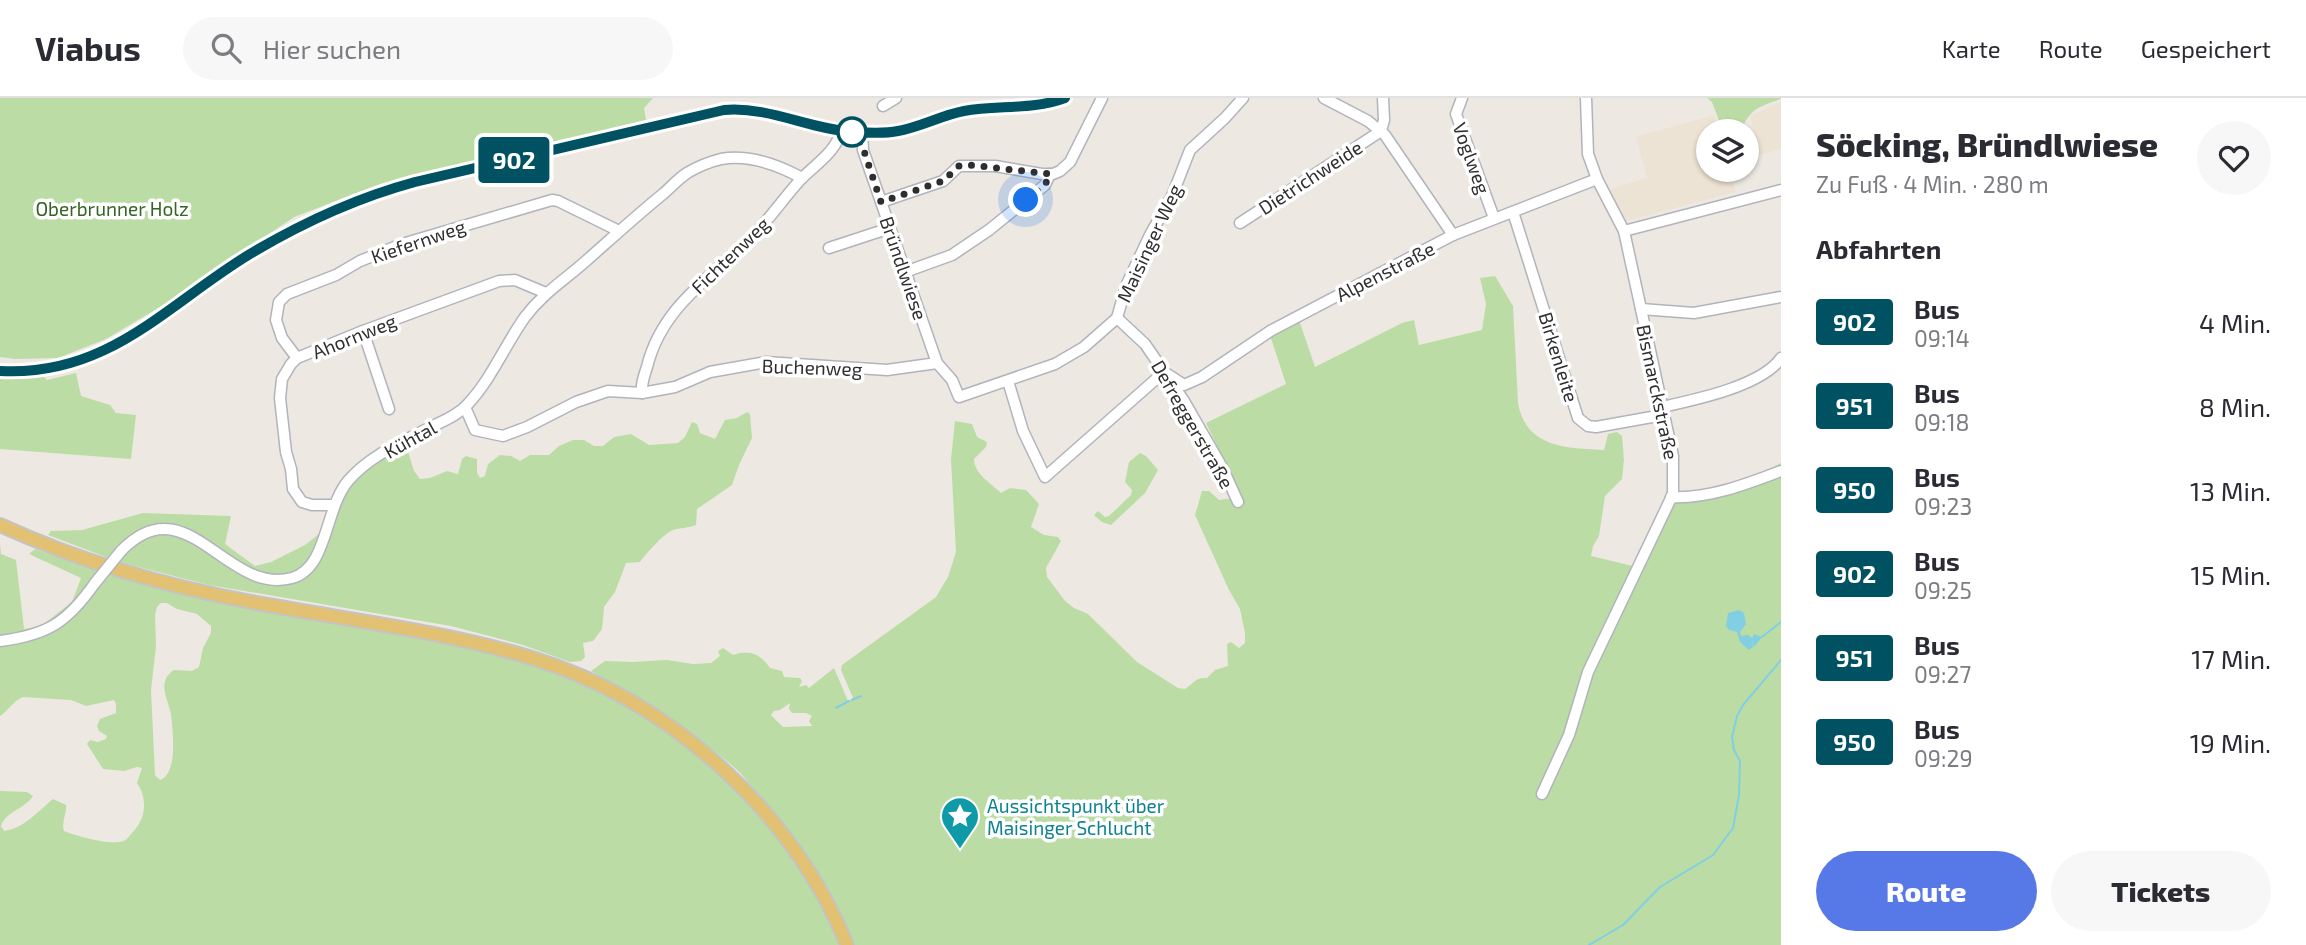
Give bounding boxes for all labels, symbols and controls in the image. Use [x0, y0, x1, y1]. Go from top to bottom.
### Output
search box [183, 17, 673, 80]
text: Viabus [35, 28, 141, 68]
icon: search [207, 29, 245, 67]
text: Hier suchen [263, 33, 401, 64]
text: Karte [1942, 34, 2001, 63]
text: Route [2039, 34, 2103, 63]
text: Gespeichert [2141, 34, 2271, 63]
unlabelled marker [837, 117, 867, 147]
street label: Voglweg [1449, 119, 1496, 197]
map controls [1696, 119, 1759, 182]
button: layers [1696, 119, 1759, 182]
button: heart [2197, 121, 2271, 195]
text: Söcking, Bründlwiese [1816, 124, 2158, 164]
street label: Dietrichweide [1254, 135, 1366, 219]
line badge: 902 [474, 137, 554, 183]
text: 902 [492, 145, 536, 174]
text: Zu Fuß · 4 Min. · 280 m [1816, 170, 2049, 198]
street label: Maisinger Weg [1112, 180, 1187, 306]
your location [1008, 182, 1043, 217]
park label: Oberbrunner Holz [35, 197, 189, 220]
street label: Fichtenweg [686, 212, 774, 298]
street label: Bründlwiese [876, 213, 932, 323]
street label: Kiefernweg [368, 214, 469, 268]
text: Abfahrten [1816, 233, 1941, 264]
street label: Alpenstraße [1332, 236, 1438, 306]
text: Bus [1914, 293, 1960, 324]
text: 902 [1833, 307, 1876, 336]
text: 4 Min. [2199, 307, 2271, 338]
street label: Ahornweg [309, 309, 400, 363]
street label: Birkenleite [1534, 309, 1584, 405]
street label: Bismarckstraße [1632, 322, 1684, 462]
text: 09:14 [1914, 324, 1970, 352]
street label: Buchenweg [761, 354, 863, 380]
street label: Defreggerstraße [1147, 356, 1239, 492]
text: Bus [1914, 377, 1960, 408]
text: 951 [1836, 391, 1873, 420]
text: 8 Min. [2199, 391, 2271, 422]
text: 09:18 [1914, 408, 1970, 436]
street label: Kühtal [380, 415, 441, 463]
text: Bus [1914, 461, 1960, 492]
text: 950 [1833, 475, 1876, 504]
text: 13 Min. [2190, 475, 2271, 506]
text: 09:23 [1914, 492, 1972, 520]
text: Bus [1914, 545, 1960, 576]
text: 902 [1833, 559, 1876, 588]
text: 15 Min. [2191, 559, 2271, 590]
text: 09:25 [1914, 576, 1972, 604]
text: Bus [1914, 629, 1960, 660]
text: 951 [1836, 643, 1873, 672]
text: 17 Min. [2191, 643, 2271, 674]
text: 09:27 [1914, 660, 1971, 688]
text: Bus [1914, 713, 1960, 744]
text: 950 [1833, 727, 1876, 756]
text: 19 Min. [2190, 727, 2271, 758]
text: 09:29 [1914, 744, 1973, 772]
place label: Aussichtspunkt über Maisinger Schlucht [987, 794, 1165, 839]
place icon: Aussichtspunkt über Maisinger Schlucht [939, 795, 981, 850]
button: Route [1816, 851, 2037, 931]
button: Tickets [2051, 851, 2271, 931]

